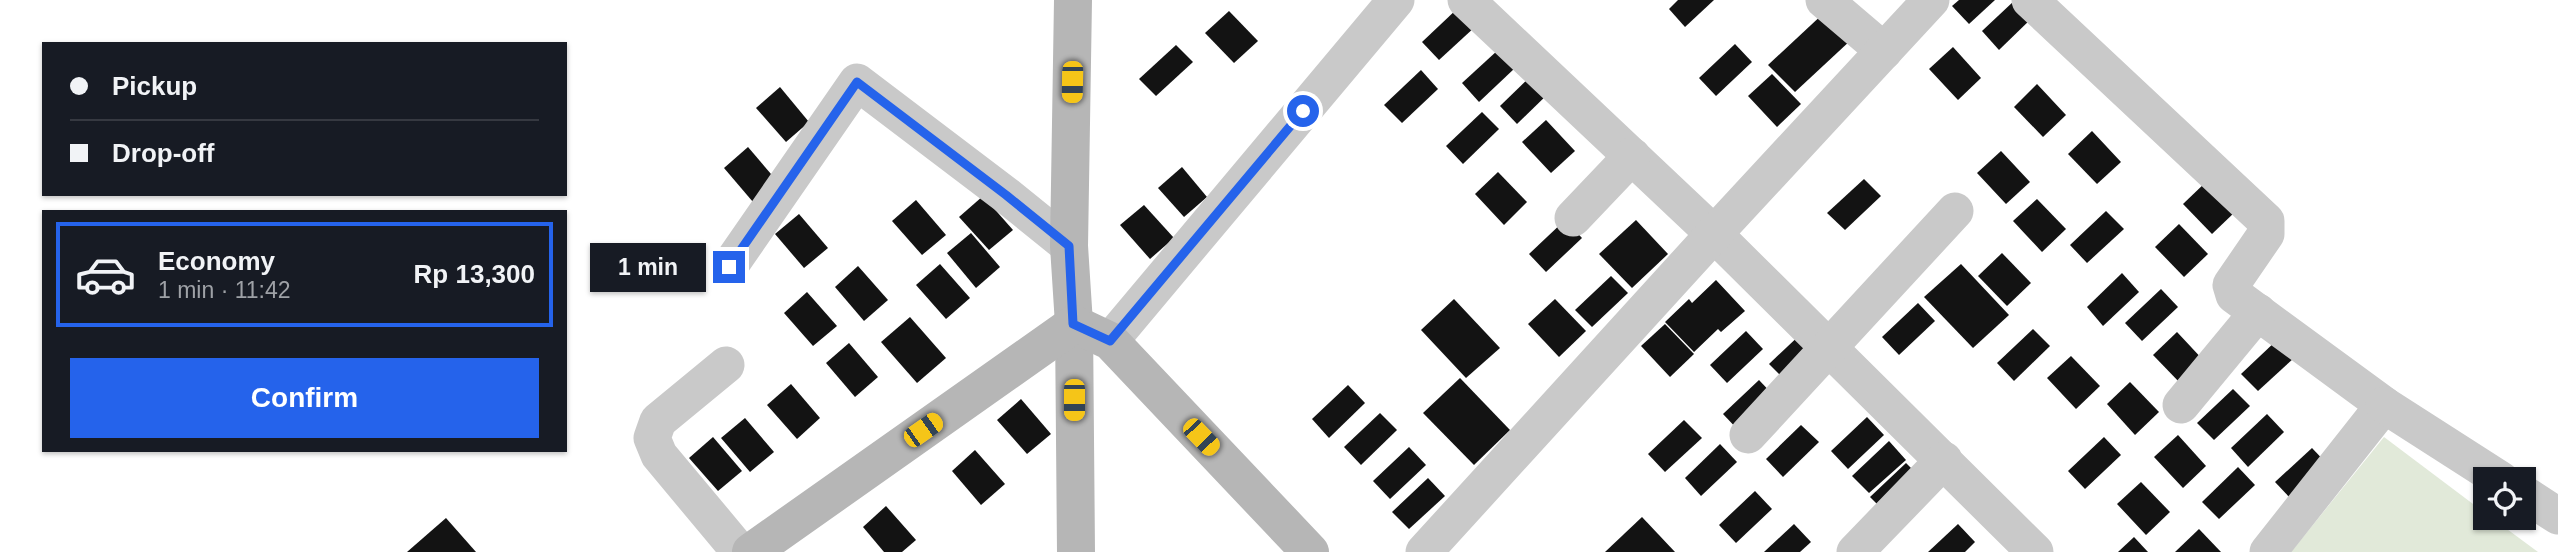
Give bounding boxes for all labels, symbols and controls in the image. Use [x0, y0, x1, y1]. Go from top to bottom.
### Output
car [1062, 61, 1083, 103]
text: Pickup [112, 71, 197, 101]
route start [1287, 95, 1319, 127]
text: Drop-off [112, 138, 215, 168]
icon: car [74, 243, 137, 306]
callout: 1 min [589, 243, 704, 292]
text: Economy [158, 246, 275, 276]
route end [713, 251, 745, 283]
text: 1 min [618, 254, 678, 280]
text: Rp 13,300 [414, 259, 535, 289]
text: 1 min · 11:42 [158, 277, 291, 303]
button: Confirm [70, 358, 539, 438]
car [1064, 379, 1085, 421]
car [900, 409, 947, 451]
car [1179, 415, 1224, 459]
map controls [2473, 467, 2536, 530]
button: locate [2473, 467, 2536, 530]

